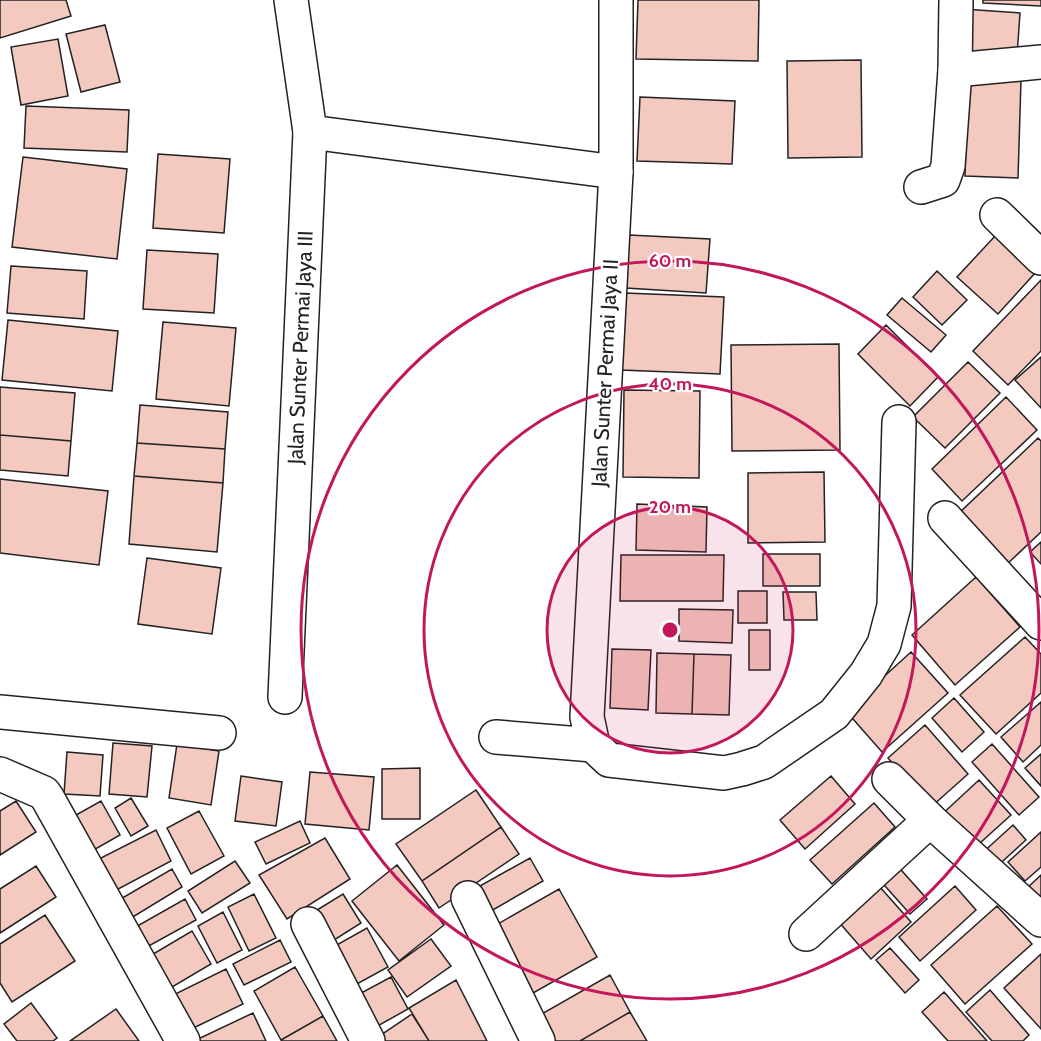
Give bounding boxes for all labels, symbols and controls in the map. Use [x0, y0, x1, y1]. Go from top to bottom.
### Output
street label: Jalan Sunter Permai Jaya III [282, 230, 318, 466]
text: 60 m [649, 250, 691, 272]
street label: Jalan Sunter Permai Jaya II [586, 258, 623, 489]
text: 40 m [648, 373, 692, 395]
text: 20 m [649, 496, 691, 518]
centre of rings [660, 620, 680, 640]

